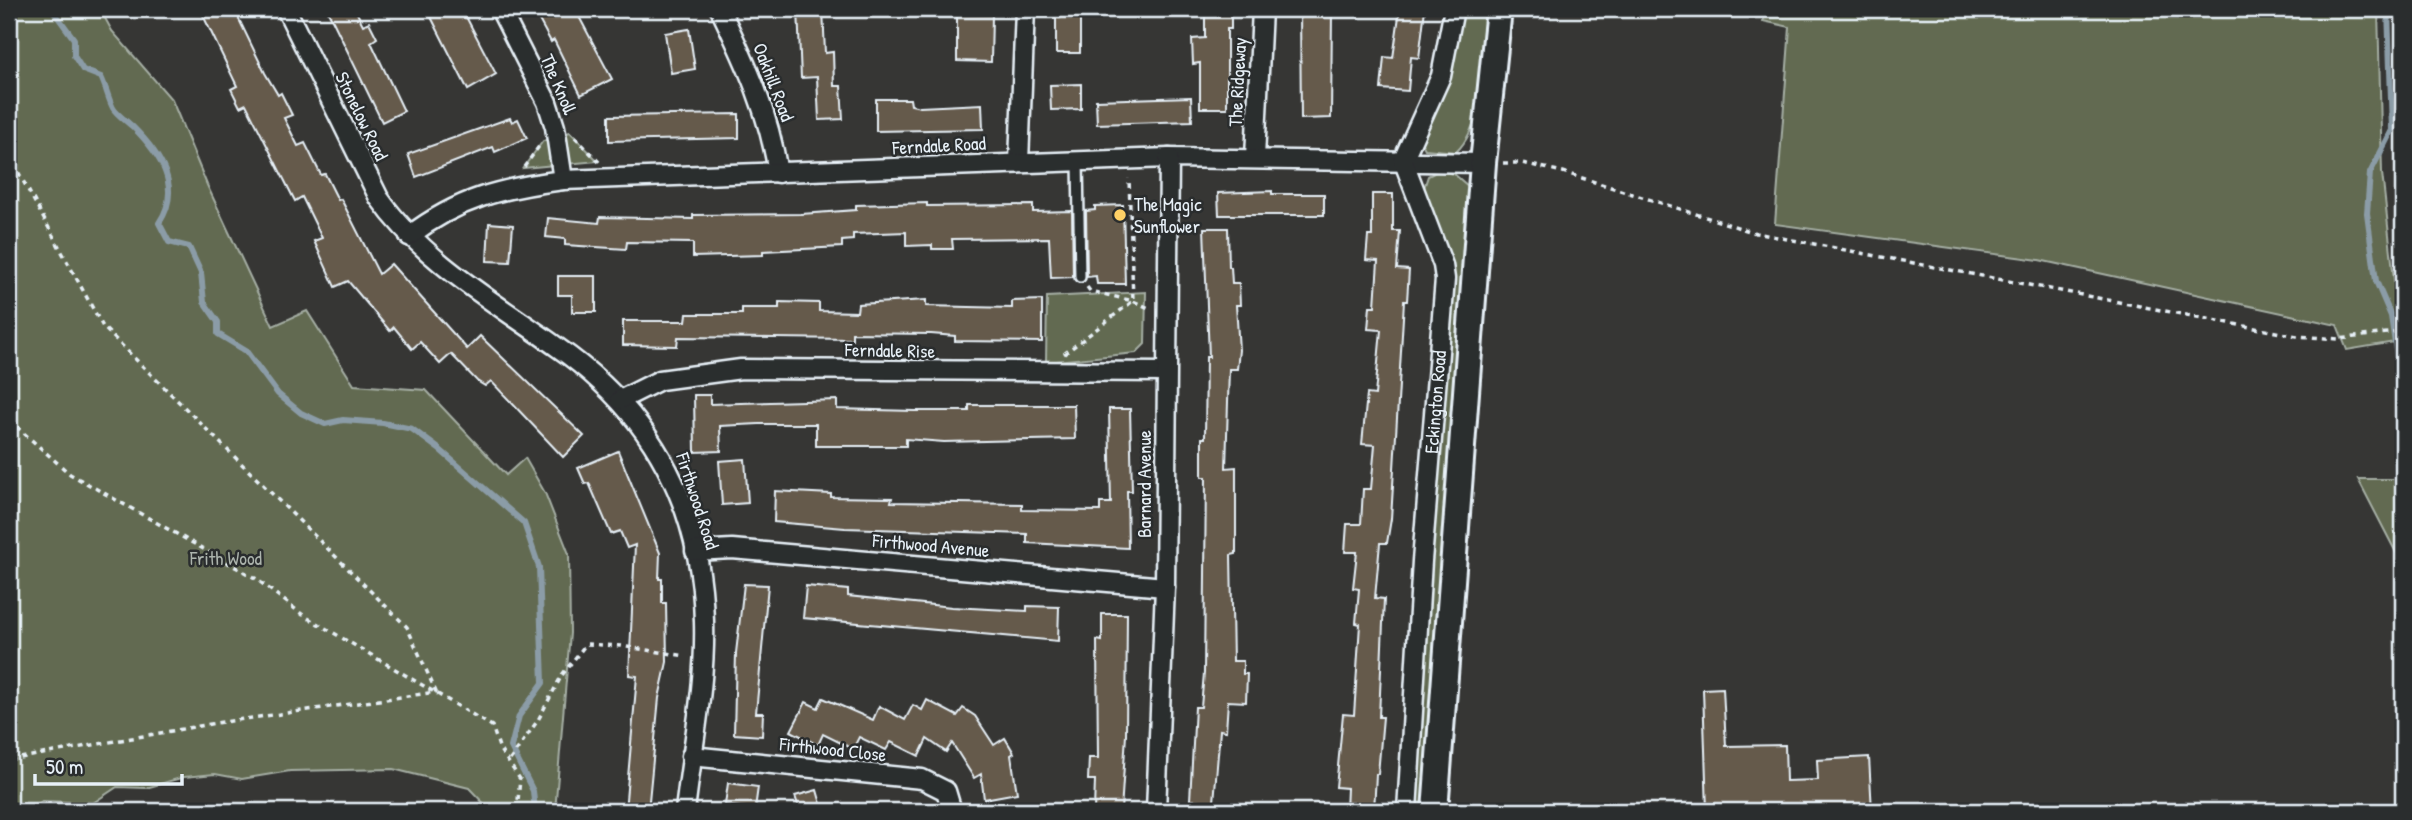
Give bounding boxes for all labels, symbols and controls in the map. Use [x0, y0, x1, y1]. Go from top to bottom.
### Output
street label: The Ridgeway [1222, 37, 1252, 127]
street label: Oakhill Road [747, 39, 801, 125]
street label: The Knoll [535, 50, 584, 119]
street label: Stonelow Road [329, 67, 395, 165]
street label: Ferndale Road [891, 130, 987, 160]
place label: The Magic Sunflower [1134, 191, 1202, 239]
marker: The Magic Sunflower [1112, 207, 1128, 223]
street label: Ferndale Rise [844, 336, 936, 364]
street label: Eckington Road [1418, 349, 1452, 455]
street label: Barnard Avenue [1131, 430, 1157, 538]
street label: Firthwood Road [670, 448, 726, 553]
street label: Firthwood Avenue [870, 527, 991, 563]
park label: Frith Wood [189, 545, 263, 571]
street label: Firthwood Close [777, 730, 888, 768]
scale bar [35, 743, 182, 787]
text: 50 m [46, 752, 83, 781]

